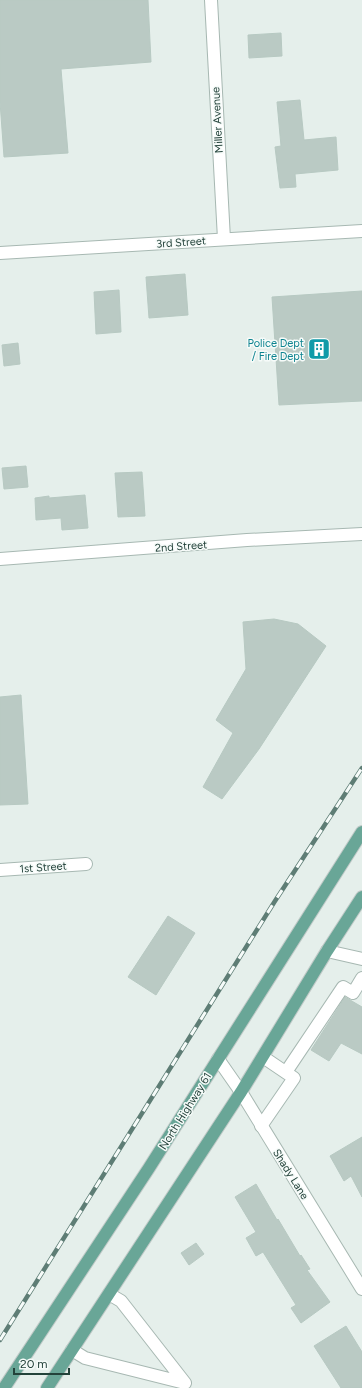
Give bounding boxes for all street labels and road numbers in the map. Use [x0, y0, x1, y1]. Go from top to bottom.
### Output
street label: Miller Avenue [209, 87, 226, 153]
street label: 3rd Street [156, 234, 206, 251]
street label: 2nd Street [155, 538, 208, 555]
street label: 1st Street [19, 859, 67, 876]
street label: North Highway 61 [157, 1070, 214, 1152]
street label: Shady Lane [270, 1147, 311, 1202]

